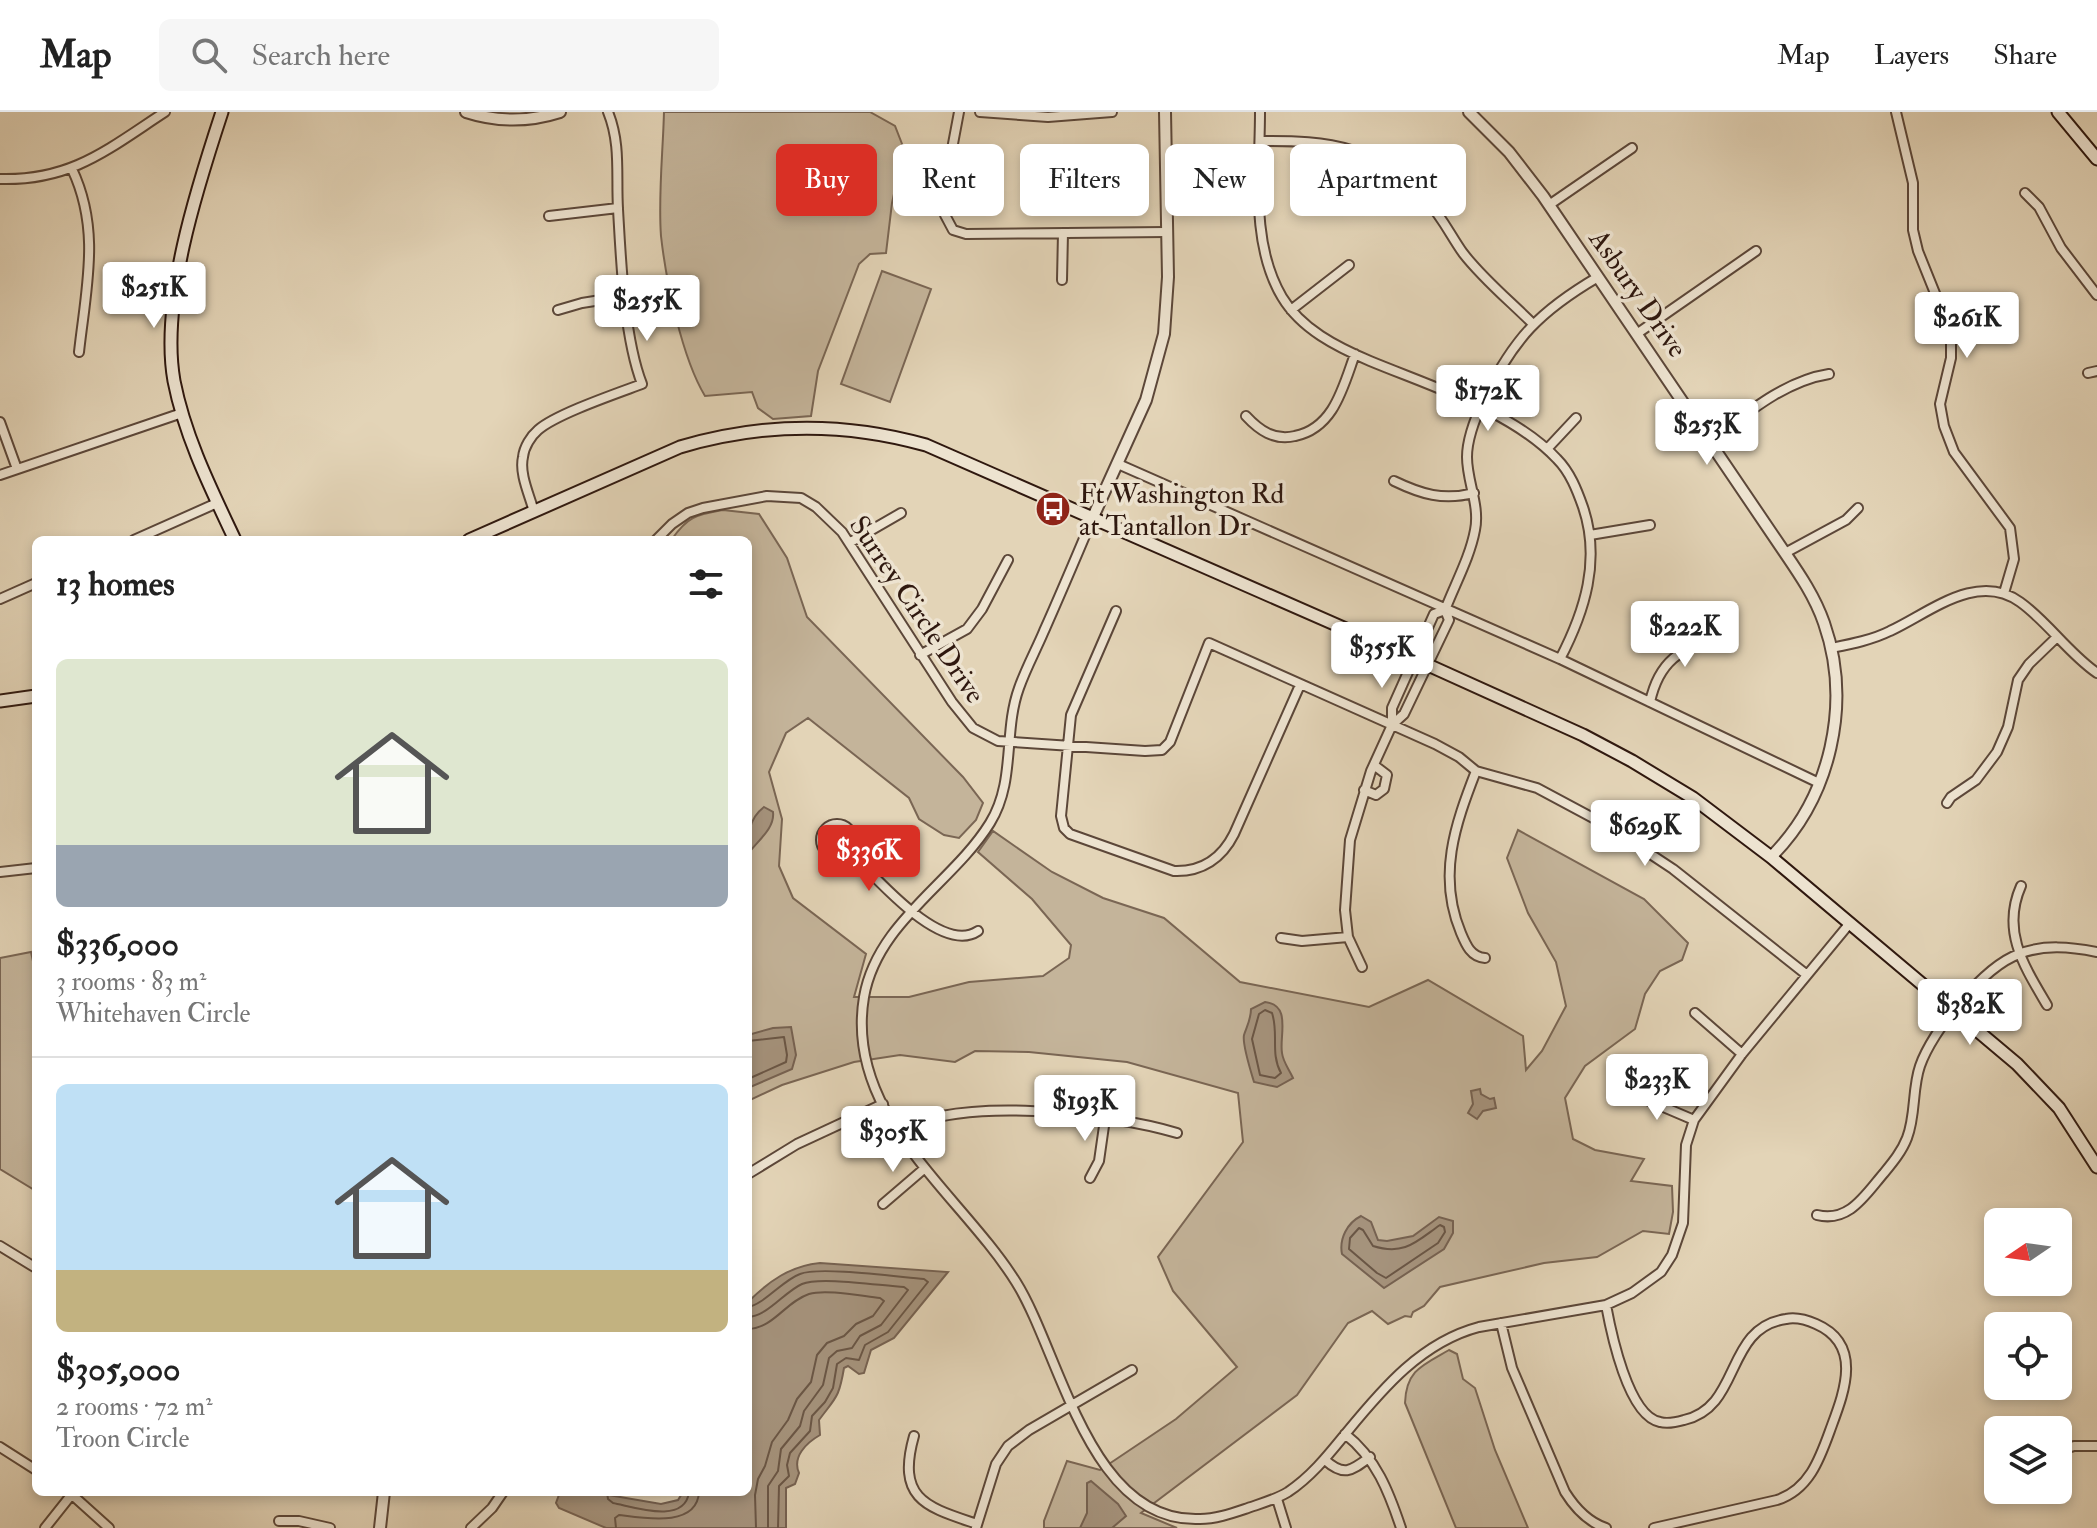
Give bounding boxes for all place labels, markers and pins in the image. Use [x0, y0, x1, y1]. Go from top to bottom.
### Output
pin: $251K [98, 262, 210, 330]
pin: $255K [591, 275, 703, 343]
pin: $261K [1911, 292, 2023, 360]
pin: $172K [1432, 365, 1544, 433]
pin: $253K [1651, 399, 1763, 467]
place label: Ft Washington Rd at Tantallon Dr [1079, 477, 1285, 544]
bus stop icon: Ft Washington Rd at Tantallon Dr [1034, 490, 1072, 528]
pin: $222K [1629, 601, 1741, 669]
pin: $355K [1326, 622, 1438, 690]
pin: $629K [1589, 800, 1701, 868]
pin: $336K [813, 825, 925, 893]
pin: $382K [1914, 979, 2026, 1047]
pin: $233K [1601, 1054, 1713, 1122]
pin: $193K [1029, 1075, 1141, 1143]
pin: $305K [837, 1106, 949, 1174]

